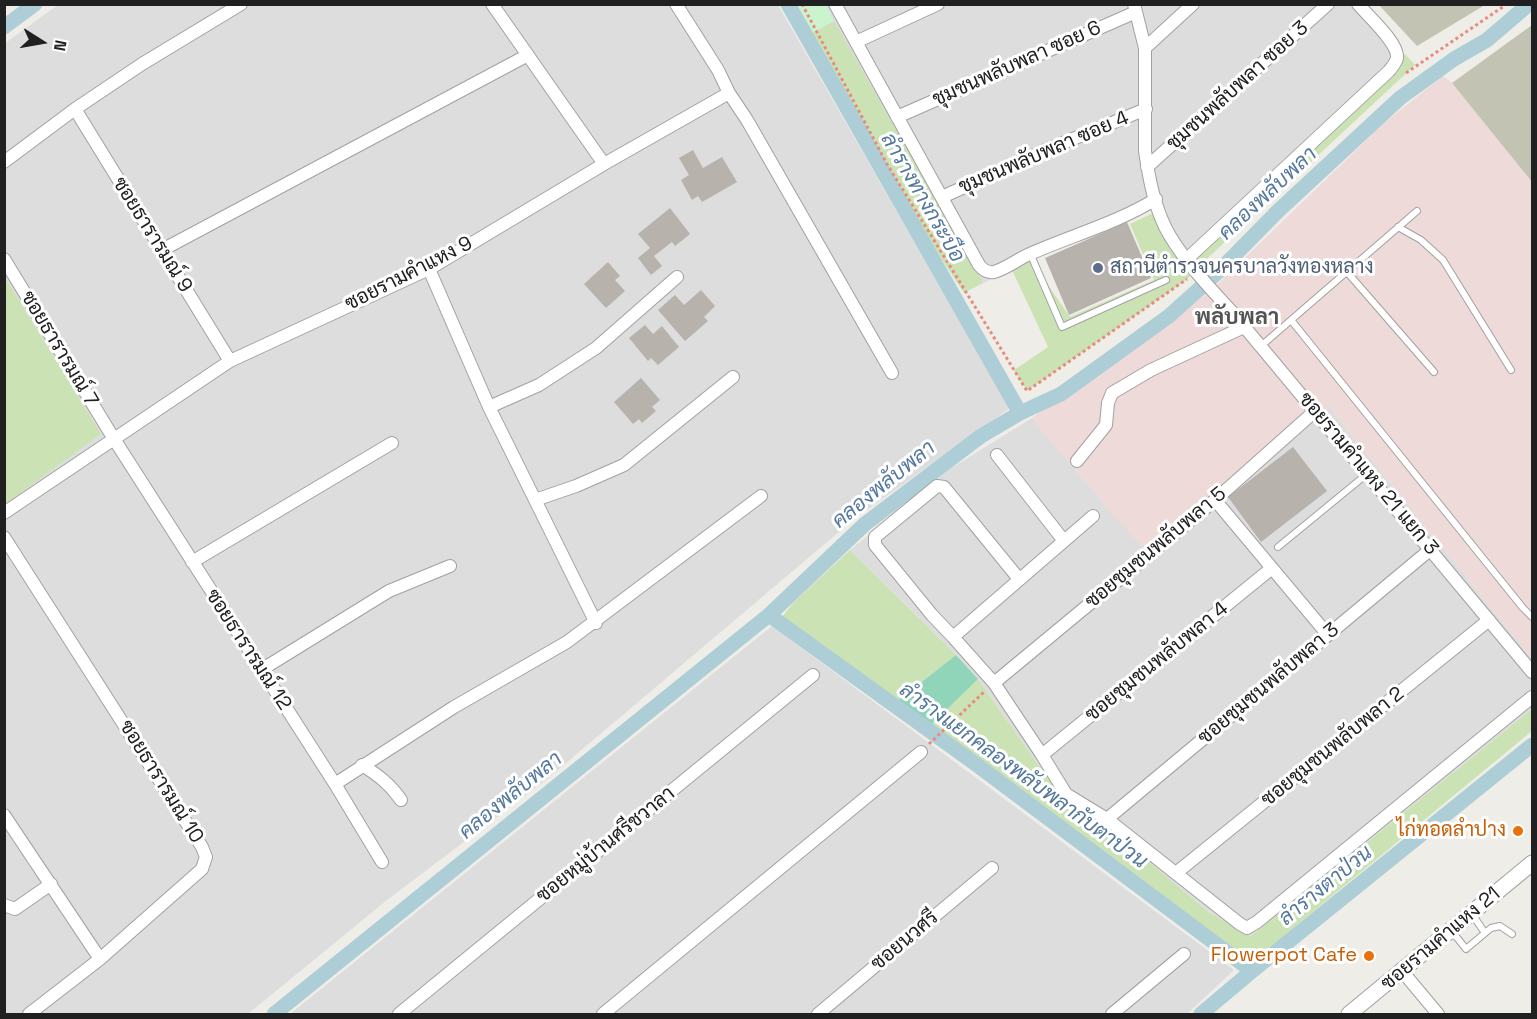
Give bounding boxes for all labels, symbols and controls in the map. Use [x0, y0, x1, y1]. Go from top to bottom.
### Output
north arrow [12, 12, 72, 72]
street label: ชุมชนพลับพลา ซอย 6 [929, 16, 1105, 112]
street label: ชุมชนพลับพลา ซอย 3 [1162, 16, 1314, 156]
text: N [49, 38, 71, 53]
street label: ชุมชนพลับพลา ซอย 4 [955, 106, 1133, 200]
water label: ลำรางทางกระบือ [875, 129, 969, 267]
water label: คลองพลับพลา [1214, 142, 1322, 246]
street label: ซอยธารารมณ์ 9 [107, 173, 197, 297]
street label: ซอยรามคำแหง 9 [341, 232, 477, 316]
place label: สถานีตำรวจนครบาลวังทองหลาง [1110, 256, 1374, 280]
marker: สถานีตำรวจนครบาลวังทองหลาง [1091, 261, 1105, 275]
street label: ซอยธารารมณ์ 7 [15, 287, 103, 411]
district label: พลับพลา [1195, 305, 1279, 331]
street label: ซอยรามคำแหง 21 แยก 3 [1293, 388, 1443, 560]
water label: คลองพลับพลา [827, 436, 941, 534]
street label: ซอยชุมชนพลับพลา 5 [1081, 482, 1231, 614]
street label: ซอยธารารมณ์ 12 [200, 585, 296, 715]
street label: ซอยชุมชนพลับพลา 4 [1081, 597, 1233, 727]
street label: ซอยชุมชนพลับพลา 3 [1194, 618, 1344, 750]
water label: ลำรางแยกคลองพลับพลากับตาป่วน [894, 678, 1152, 874]
street label: ซอยชุมชนพลับพลา 2 [1257, 682, 1409, 812]
street label: ซอยธารารมณ์ 10 [114, 716, 208, 848]
water label: คลองพลับพลา [454, 747, 568, 845]
street label: ซอยหมู่บ้านศรีชวาลา [532, 782, 680, 908]
place label: ไก่ทอดลำปาง [1397, 819, 1506, 843]
marker: ไก่ทอดลำปาง [1511, 824, 1525, 838]
water label: ลำรางตาป่วน [1274, 841, 1378, 931]
street label: ซอยรามคำแหง 21 [1377, 882, 1505, 996]
street label: ซอยนวศรี [867, 906, 943, 976]
place label: Flowerpot Cafe [1211, 944, 1357, 968]
marker: Flowerpot Cafe [1362, 949, 1376, 963]

